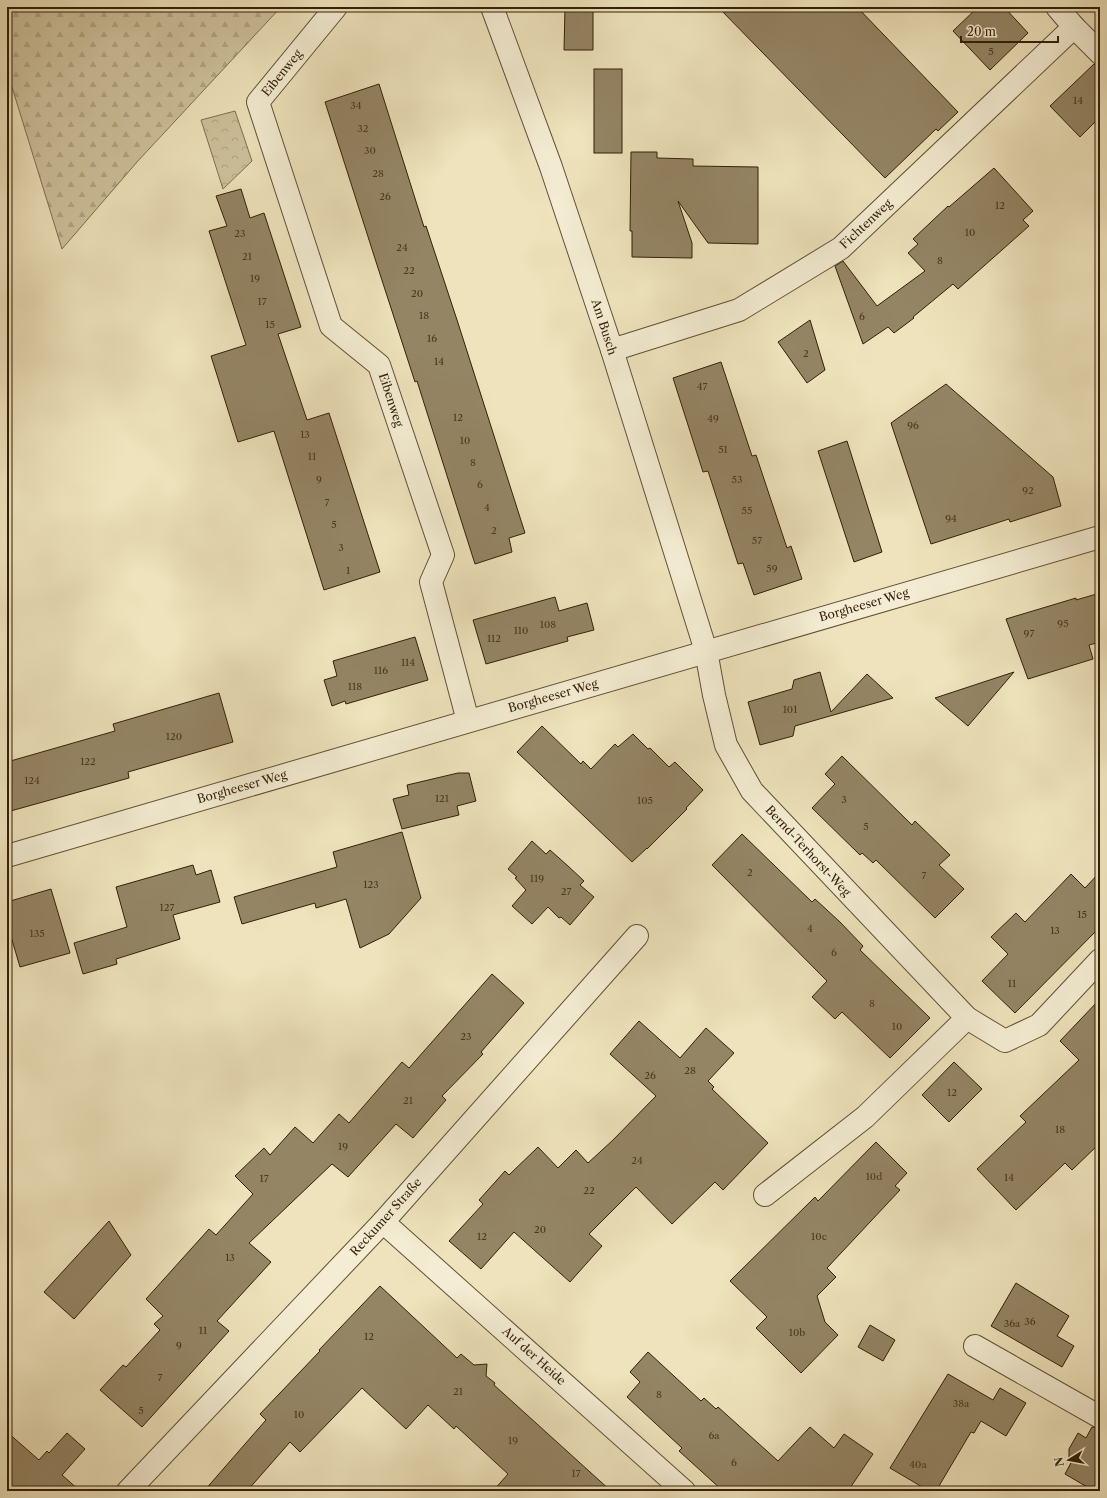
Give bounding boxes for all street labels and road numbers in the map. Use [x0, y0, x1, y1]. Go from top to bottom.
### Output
street label: Eibenweg [258, 46, 305, 99]
street label: Fichtenweg [836, 195, 895, 252]
street label: Am Busch [588, 296, 621, 357]
street label: Eibenweg [376, 371, 407, 429]
street label: Borgheeser Weg [817, 584, 911, 625]
street label: Borgheeser Weg [506, 675, 600, 716]
street label: Borgheeser Weg [195, 766, 289, 807]
street label: Bernd-Terhorst-Weg [762, 802, 855, 900]
street label: Reckumer Straße [347, 1174, 425, 1259]
street label: Auf der Heide [499, 1323, 569, 1388]

